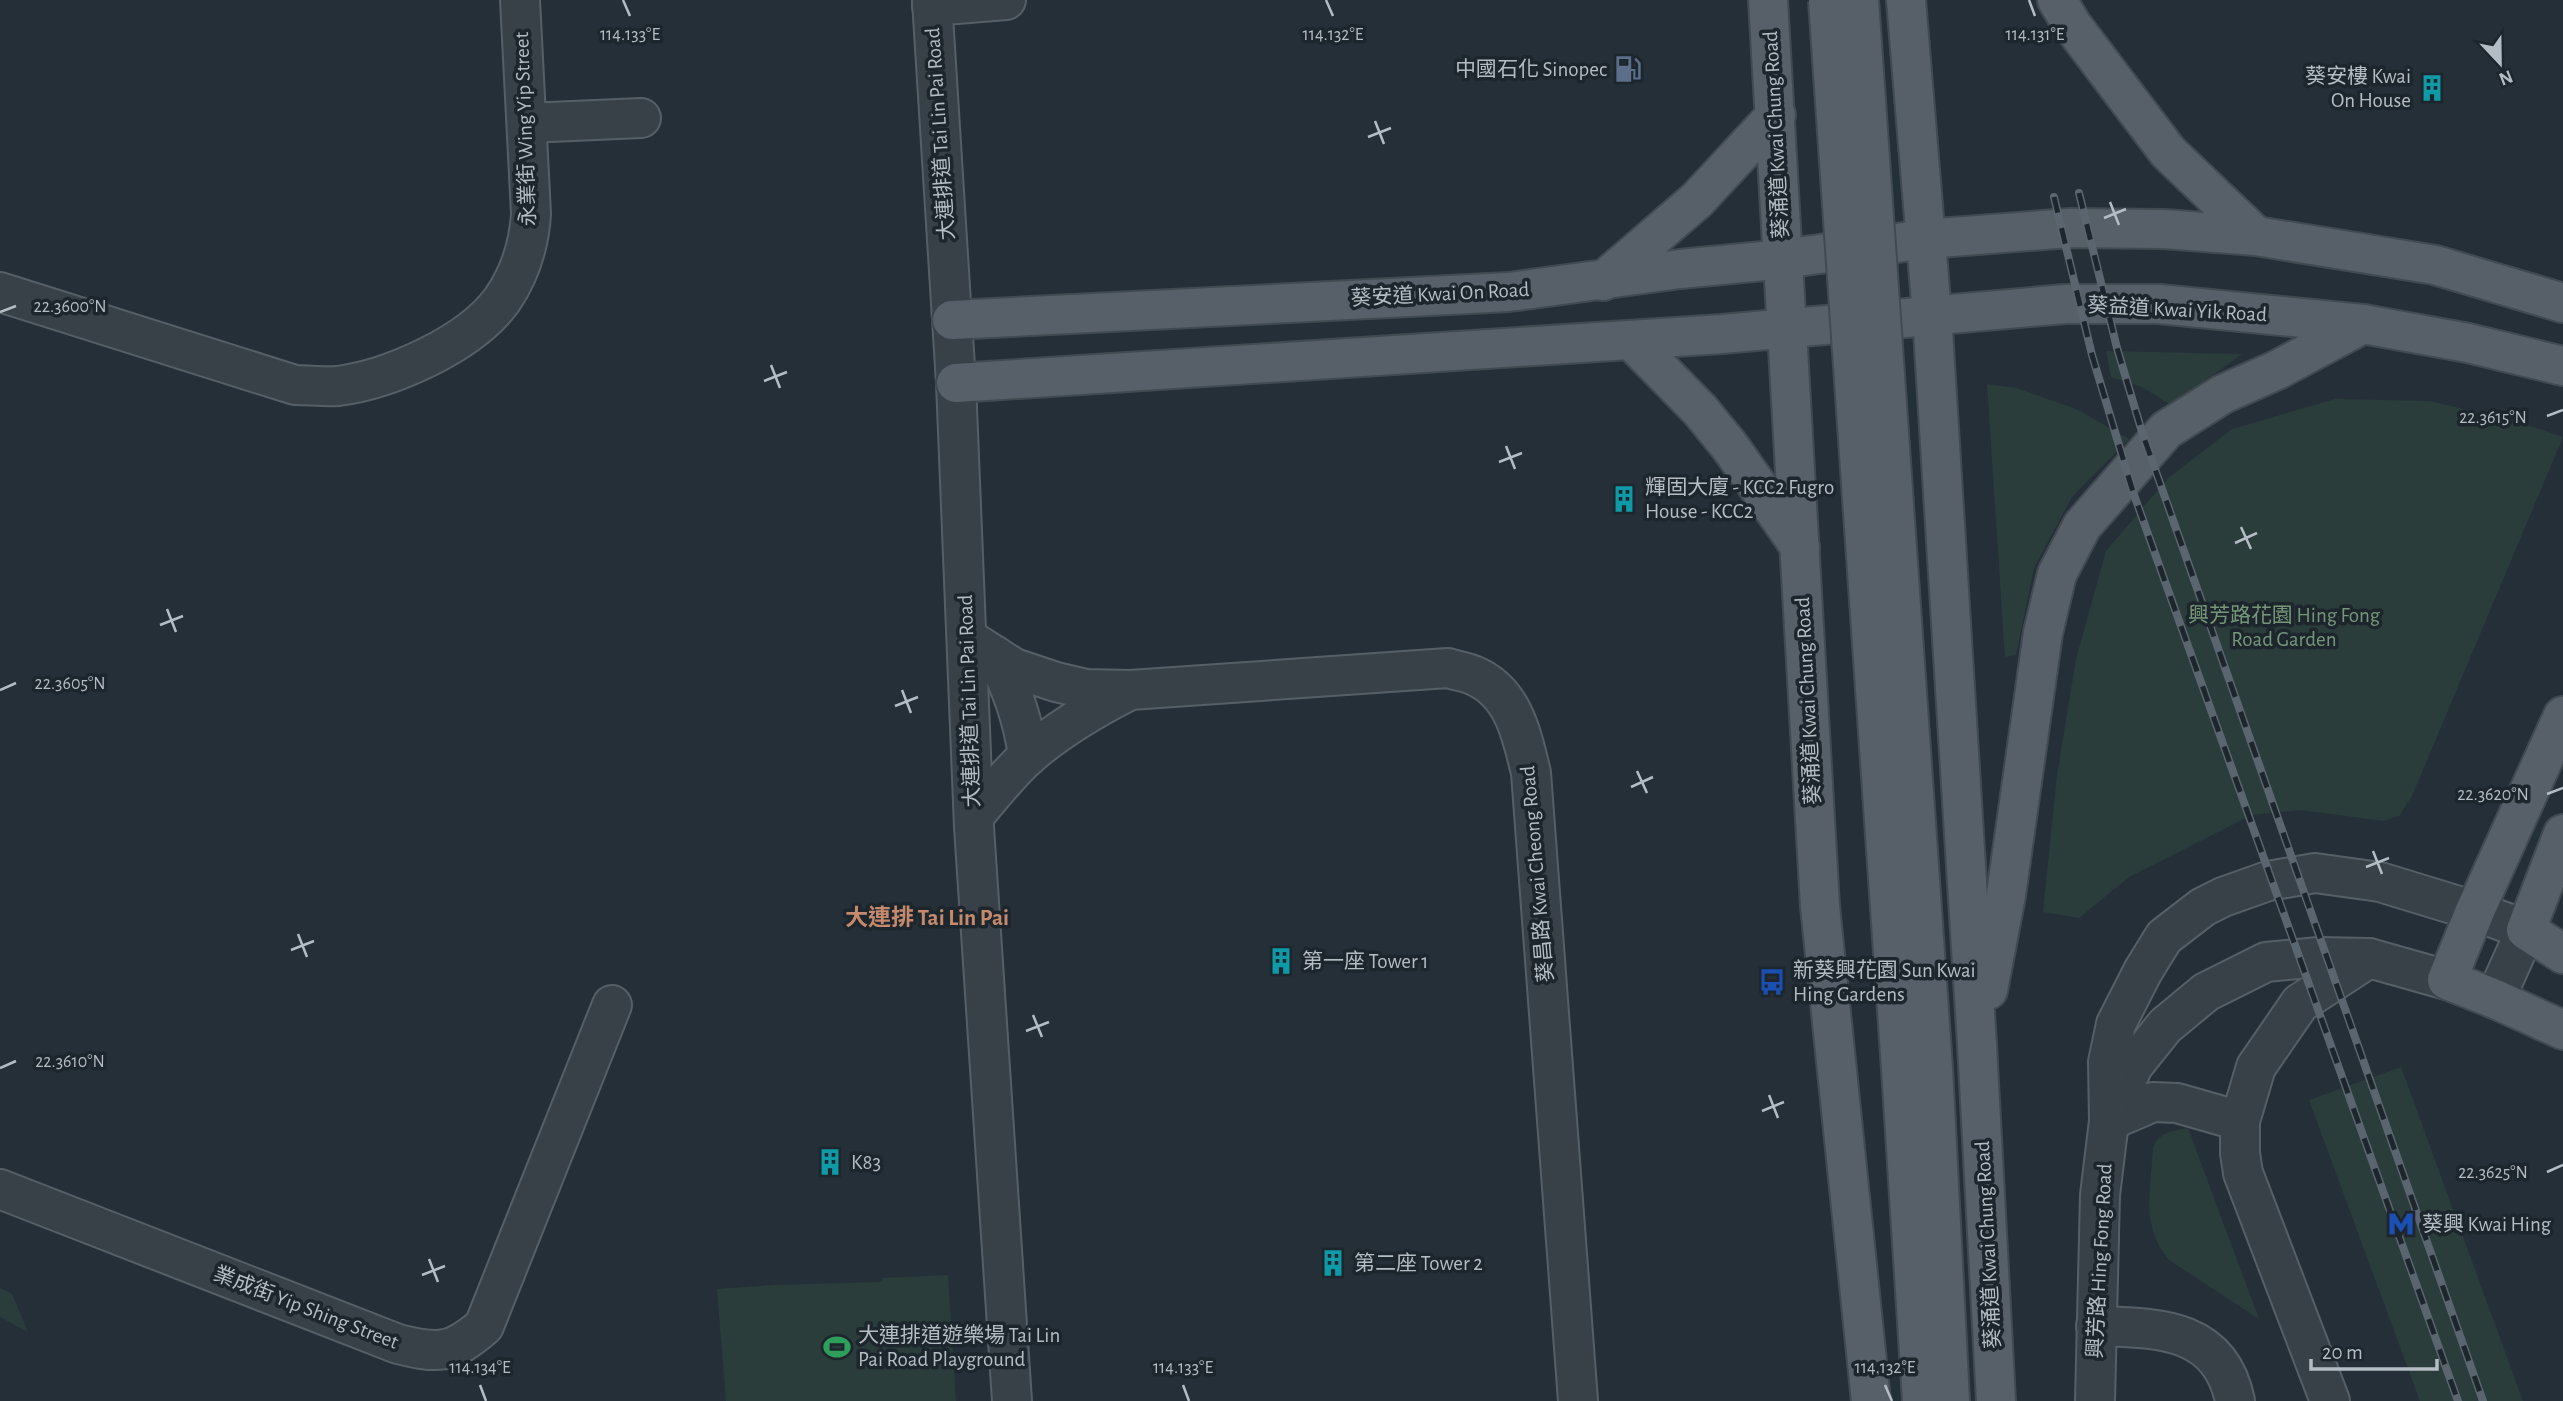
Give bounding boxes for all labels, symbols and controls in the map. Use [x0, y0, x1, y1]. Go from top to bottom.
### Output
text: 114.133°E [600, 26, 660, 44]
text: 114.132°E [1303, 26, 1364, 44]
text: 114.131°E [2006, 26, 2065, 44]
street label: 大連排道 Tai Lin Pai Road [921, 27, 958, 241]
north arrow [2465, 28, 2535, 98]
street label: 葵涌道 Kwai Chung Road [1759, 30, 1792, 240]
street label: 永業街 Wing Yip Street [510, 31, 539, 227]
fuel station icon: 中國石化 Sinopec [1613, 54, 1643, 84]
place label: 中國石化 Sinopec [1455, 58, 1607, 80]
place label: 葵安樓 Kwai On House [2305, 65, 2411, 111]
text: N [2496, 66, 2515, 89]
building icon: 葵安樓 Kwai On House [2417, 73, 2447, 103]
street label: 葵安道 Kwai On Road [1350, 278, 1530, 309]
street label: 葵益道 Kwai Yik Road [2086, 294, 2268, 325]
text: 22.3600°N [34, 298, 106, 316]
text: 22.3615°N [2459, 409, 2527, 427]
place label: 輝固大廈 - KCC2 Fugro House - KCC2 [1645, 476, 1834, 522]
building icon: 輝固大廈 - KCC2 Fugro House - KCC2 [1609, 484, 1639, 514]
street label: 大連排道 Tai Lin Pai Road [954, 594, 983, 808]
street label: 葵涌道 Kwai Chung Road [1791, 596, 1824, 806]
park label: 興芳路花園 Hing Fong Road Garden [2188, 604, 2381, 650]
text: 22.3605°N [35, 675, 105, 693]
street label: 葵昌路 Kwai Cheong Road [1516, 765, 1557, 983]
text: 22.3620°N [2457, 786, 2529, 804]
district label: 大連排 Tai Lin Pai [845, 905, 1009, 930]
building icon: 第一座 Tower 1 [1266, 946, 1296, 976]
place label: 第一座 Tower 1 [1302, 950, 1428, 972]
place label: 新葵興花園 Sun Kwai Hing Gardens [1793, 959, 1976, 1005]
bus stop icon: 新葵興花園 Sun Kwai Hing Gardens [1757, 967, 1787, 997]
text: 22.3610°N [35, 1053, 105, 1071]
street label: 葵涌道 Kwai Chung Road [1971, 1140, 2004, 1350]
building icon: K83 [815, 1147, 845, 1177]
place label: K83 [851, 1152, 881, 1173]
street label: 興芳路 Hing Fong Road [2083, 1163, 2116, 1359]
text: 22.3625°N [2458, 1164, 2528, 1182]
metro station icon: 葵興 Kwai Hing [2386, 1209, 2416, 1239]
place label: 葵興 Kwai Hing [2422, 1213, 2552, 1235]
building icon: 第二座 Tower 2 [1318, 1248, 1348, 1278]
place label: 第二座 Tower 2 [1354, 1252, 1483, 1274]
street label: 業成街 Yip Shing Street [211, 1262, 402, 1353]
place label: 大連排道遊樂場 Tai Lin Pai Road Playground [858, 1324, 1060, 1370]
scale bar [2311, 1328, 2437, 1372]
sports icon: 大連排道遊樂場 Tai Lin Pai Road Playground [822, 1332, 852, 1362]
text: 20 m [2322, 1342, 2363, 1363]
text: 114.134°E [449, 1359, 511, 1377]
text: 114.133°E [1153, 1359, 1213, 1377]
text: 114.132°E [1855, 1359, 1916, 1377]

